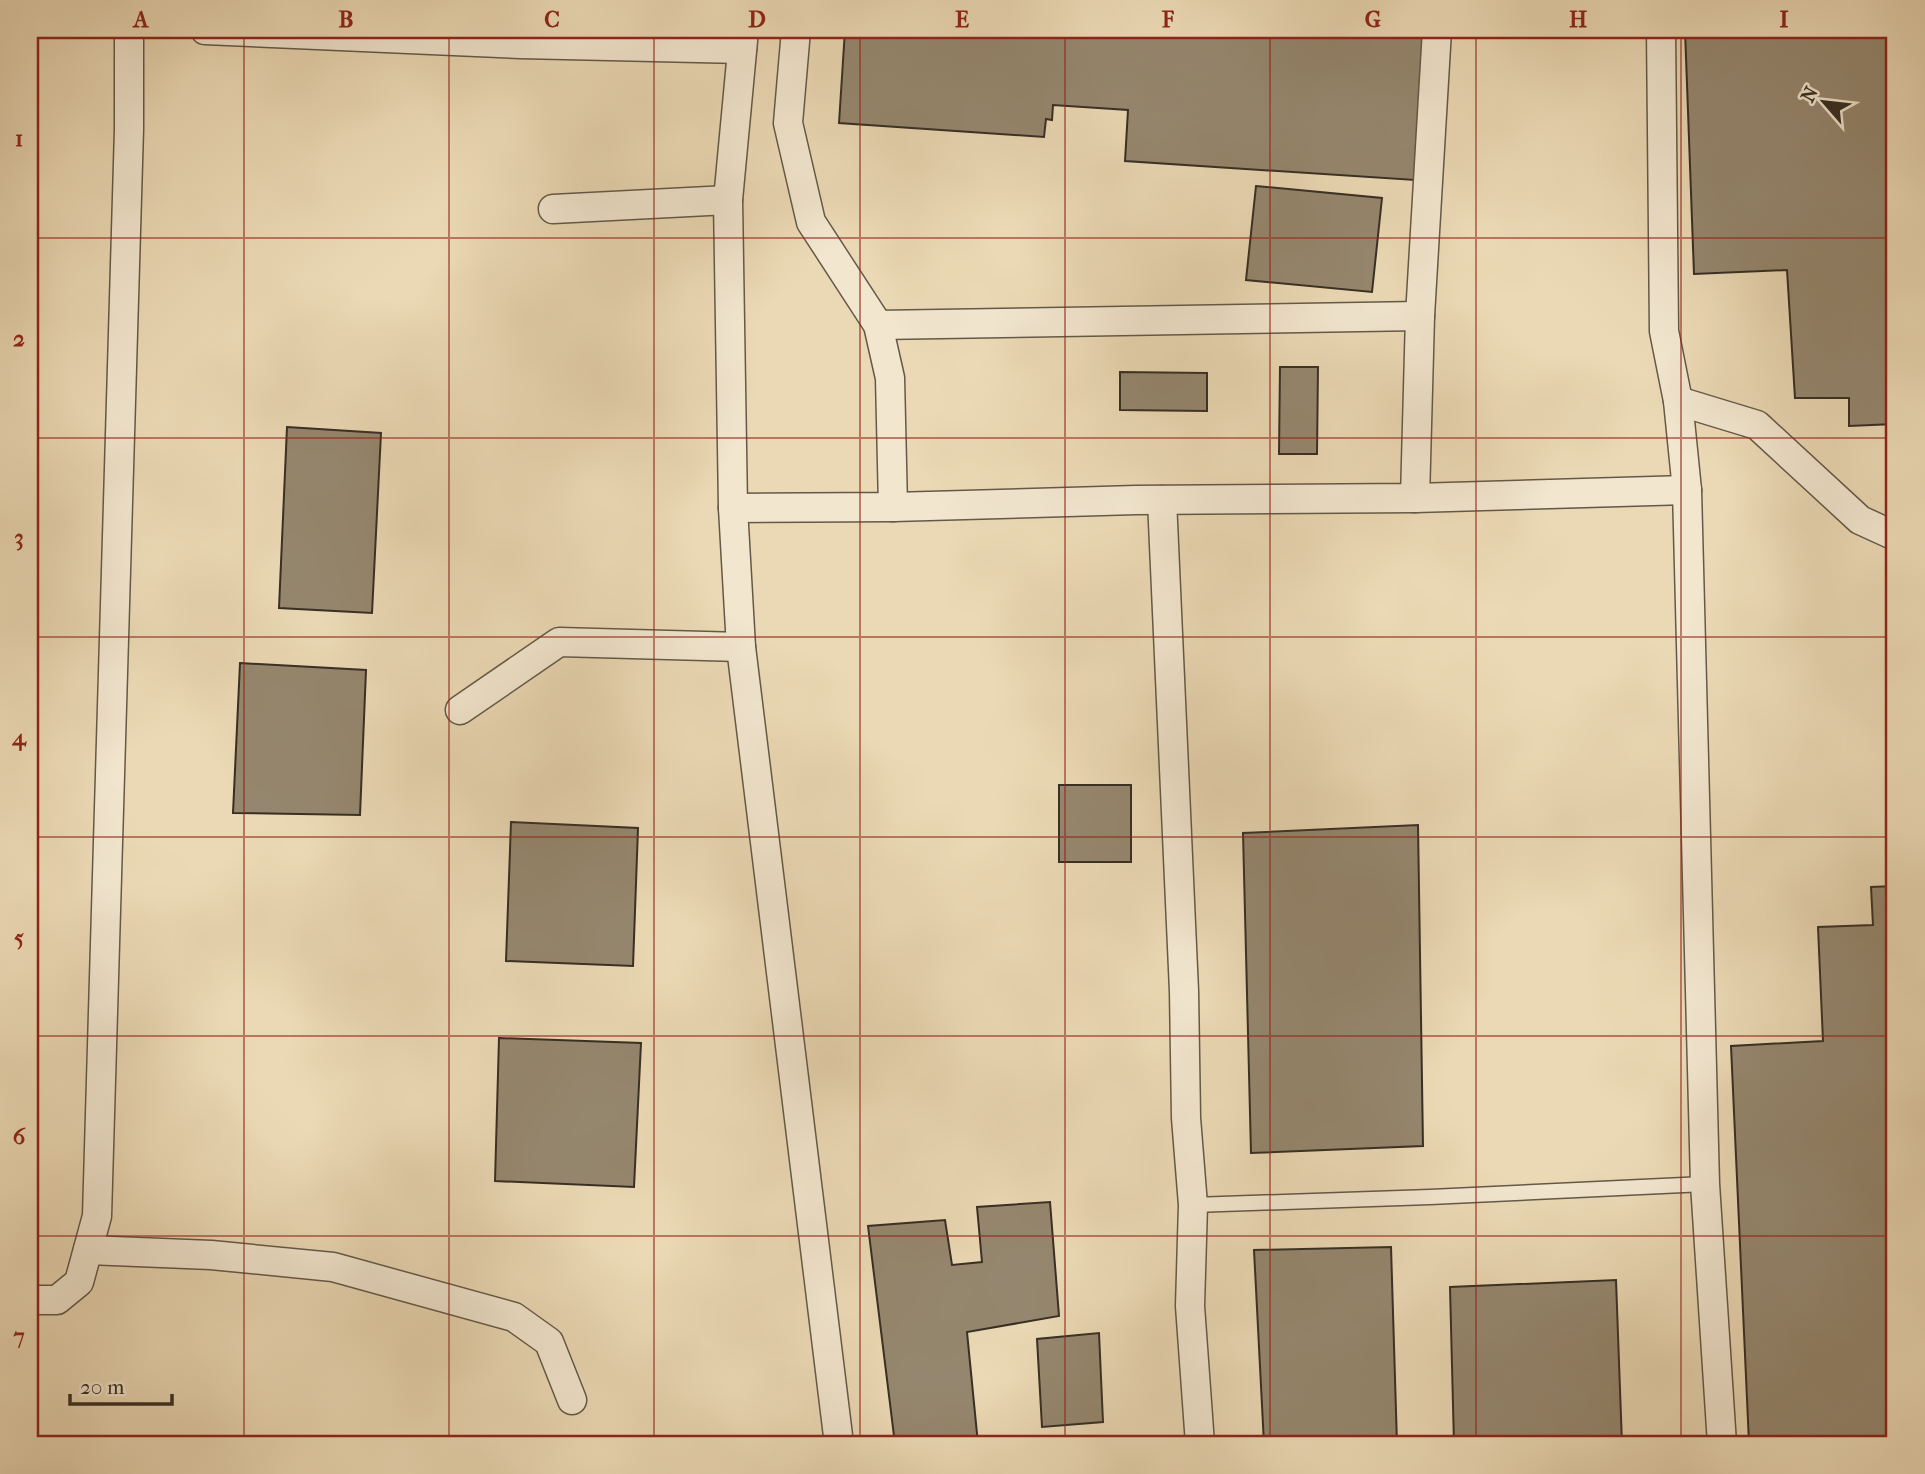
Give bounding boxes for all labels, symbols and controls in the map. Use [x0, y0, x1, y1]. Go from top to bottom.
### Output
text: A [132, 6, 150, 33]
text: B [339, 6, 354, 33]
text: C [544, 6, 560, 33]
text: D [748, 6, 766, 33]
text: E [955, 6, 969, 33]
text: F [1161, 6, 1175, 33]
text: G [1365, 6, 1381, 33]
text: H [1569, 6, 1587, 33]
text: I [1780, 6, 1789, 33]
north arrow [1788, 66, 1858, 136]
text: N [1797, 82, 1823, 106]
text: 1 [15, 125, 23, 152]
text: 2 [13, 325, 25, 352]
text: 3 [14, 524, 24, 551]
text: 4 [11, 724, 27, 751]
text: 5 [14, 924, 24, 951]
text: 6 [13, 1123, 26, 1150]
text: 7 [12, 1323, 25, 1350]
scale bar [70, 1362, 172, 1406]
text: 20 m [80, 1375, 125, 1399]

